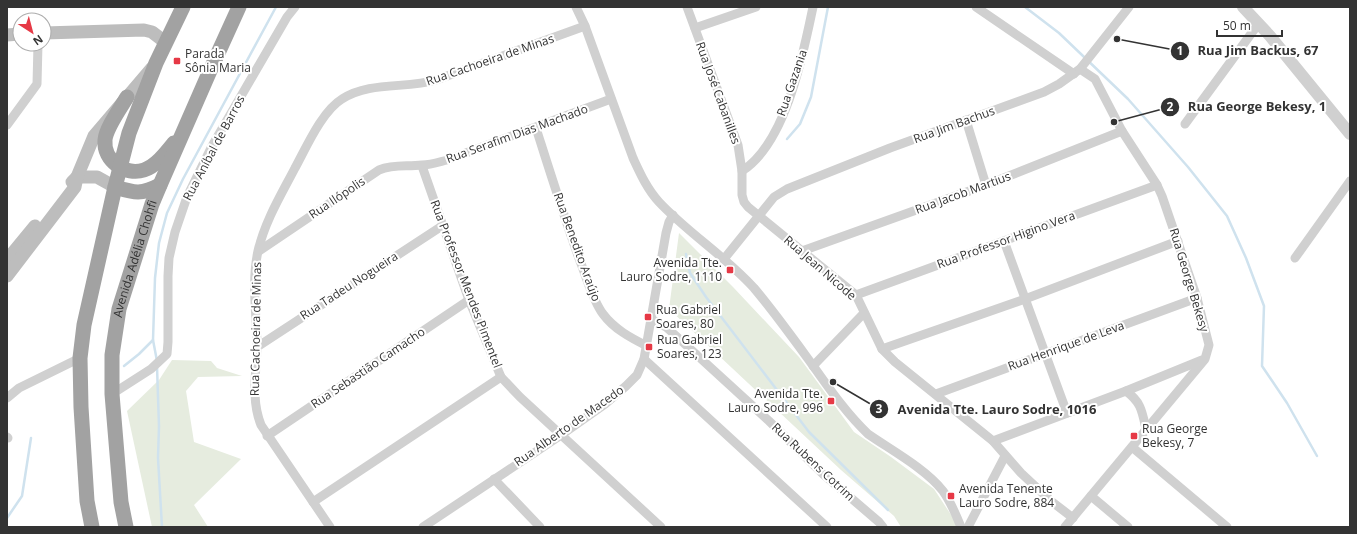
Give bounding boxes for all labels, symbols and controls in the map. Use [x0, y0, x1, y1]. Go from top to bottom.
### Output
north arrow [12, 12, 52, 52]
scale bar [1217, 12, 1282, 38]
text: 50 m [1223, 17, 1251, 34]
street label: Rua Cachoeira de Minas [424, 30, 556, 89]
text: N [30, 32, 46, 49]
callout: Rua Jim Backus, 67 [1170, 38, 1327, 63]
street label: Rua José Cabanilles [692, 39, 745, 147]
text: Rua Jim Backus, 67 [1197, 41, 1319, 59]
text: 1 [1177, 42, 1183, 59]
place label: Parada Sônia Maria [185, 45, 251, 76]
street label: Rua Gazania [772, 47, 811, 118]
marker: Parada Sônia Maria [172, 56, 182, 66]
street label: Rua Aníbal de Barros [179, 92, 249, 203]
callout: Rua George Bekesy, 1 [1160, 94, 1334, 119]
text: Rua George Bekesy, 1 [1188, 97, 1326, 115]
text: 2 [1167, 98, 1174, 115]
street label: Rua Serafim Dias Machado [444, 100, 590, 167]
street label: Rua Jim Bachus [911, 102, 997, 147]
street label: Rua Jacob Martius [913, 167, 1013, 218]
street label: Rua Ilópolis [305, 172, 368, 223]
street label: Rua Benedito Araújo [550, 190, 605, 304]
street label: Rua Professor Mendes Pimentel [427, 197, 506, 370]
street label: Avenida Adélia Chohfi [109, 198, 161, 319]
street label: Rua Professor Higino Vera [934, 207, 1077, 272]
street label: Rua George Bekesy [1166, 226, 1214, 335]
street label: Rua Jean Nicode [780, 231, 860, 304]
street label: Rua Tadeu Nogueira [296, 247, 401, 324]
place label: Avenida Tte. Lauro Sodre, 1110 [620, 254, 722, 285]
street label: Rua Cachoeira de Minas [246, 261, 265, 396]
marker: Avenida Tte. Lauro Sodre, 1110 [725, 265, 735, 275]
place label: Rua Gabriel Soares, 80 [656, 301, 721, 332]
marker: Rua Gabriel Soares, 80 [643, 312, 653, 322]
street label: Rua Henrique de Leva [1005, 317, 1126, 375]
street label: Rua Sebastião Camacho [307, 323, 428, 412]
place label: Rua Gabriel Soares, 123 [657, 331, 722, 362]
marker: Rua Gabriel Soares, 123 [644, 342, 654, 352]
street label: Rua Alberto de Macedo [510, 381, 627, 470]
place label: Avenida Tte. Lauro Sodre, 996 [728, 385, 823, 416]
marker: Avenida Tte. Lauro Sodre, 996 [826, 396, 836, 406]
callout: Avenida Tte. Lauro Sodre, 1016 [869, 396, 1104, 421]
text: 3 [876, 400, 883, 417]
text: Avenida Tte. Lauro Sodre, 1016 [898, 400, 1097, 418]
street label: Rua Rubens Cotrim [768, 419, 859, 505]
place label: Rua George Bekesy, 7 [1142, 420, 1208, 451]
marker: Rua George Bekesy, 7 [1129, 431, 1139, 441]
place label: Avenida Tenente Lauro Sodre, 884 [959, 480, 1054, 511]
marker: Avenida Tenente Lauro Sodre, 884 [946, 491, 956, 501]

